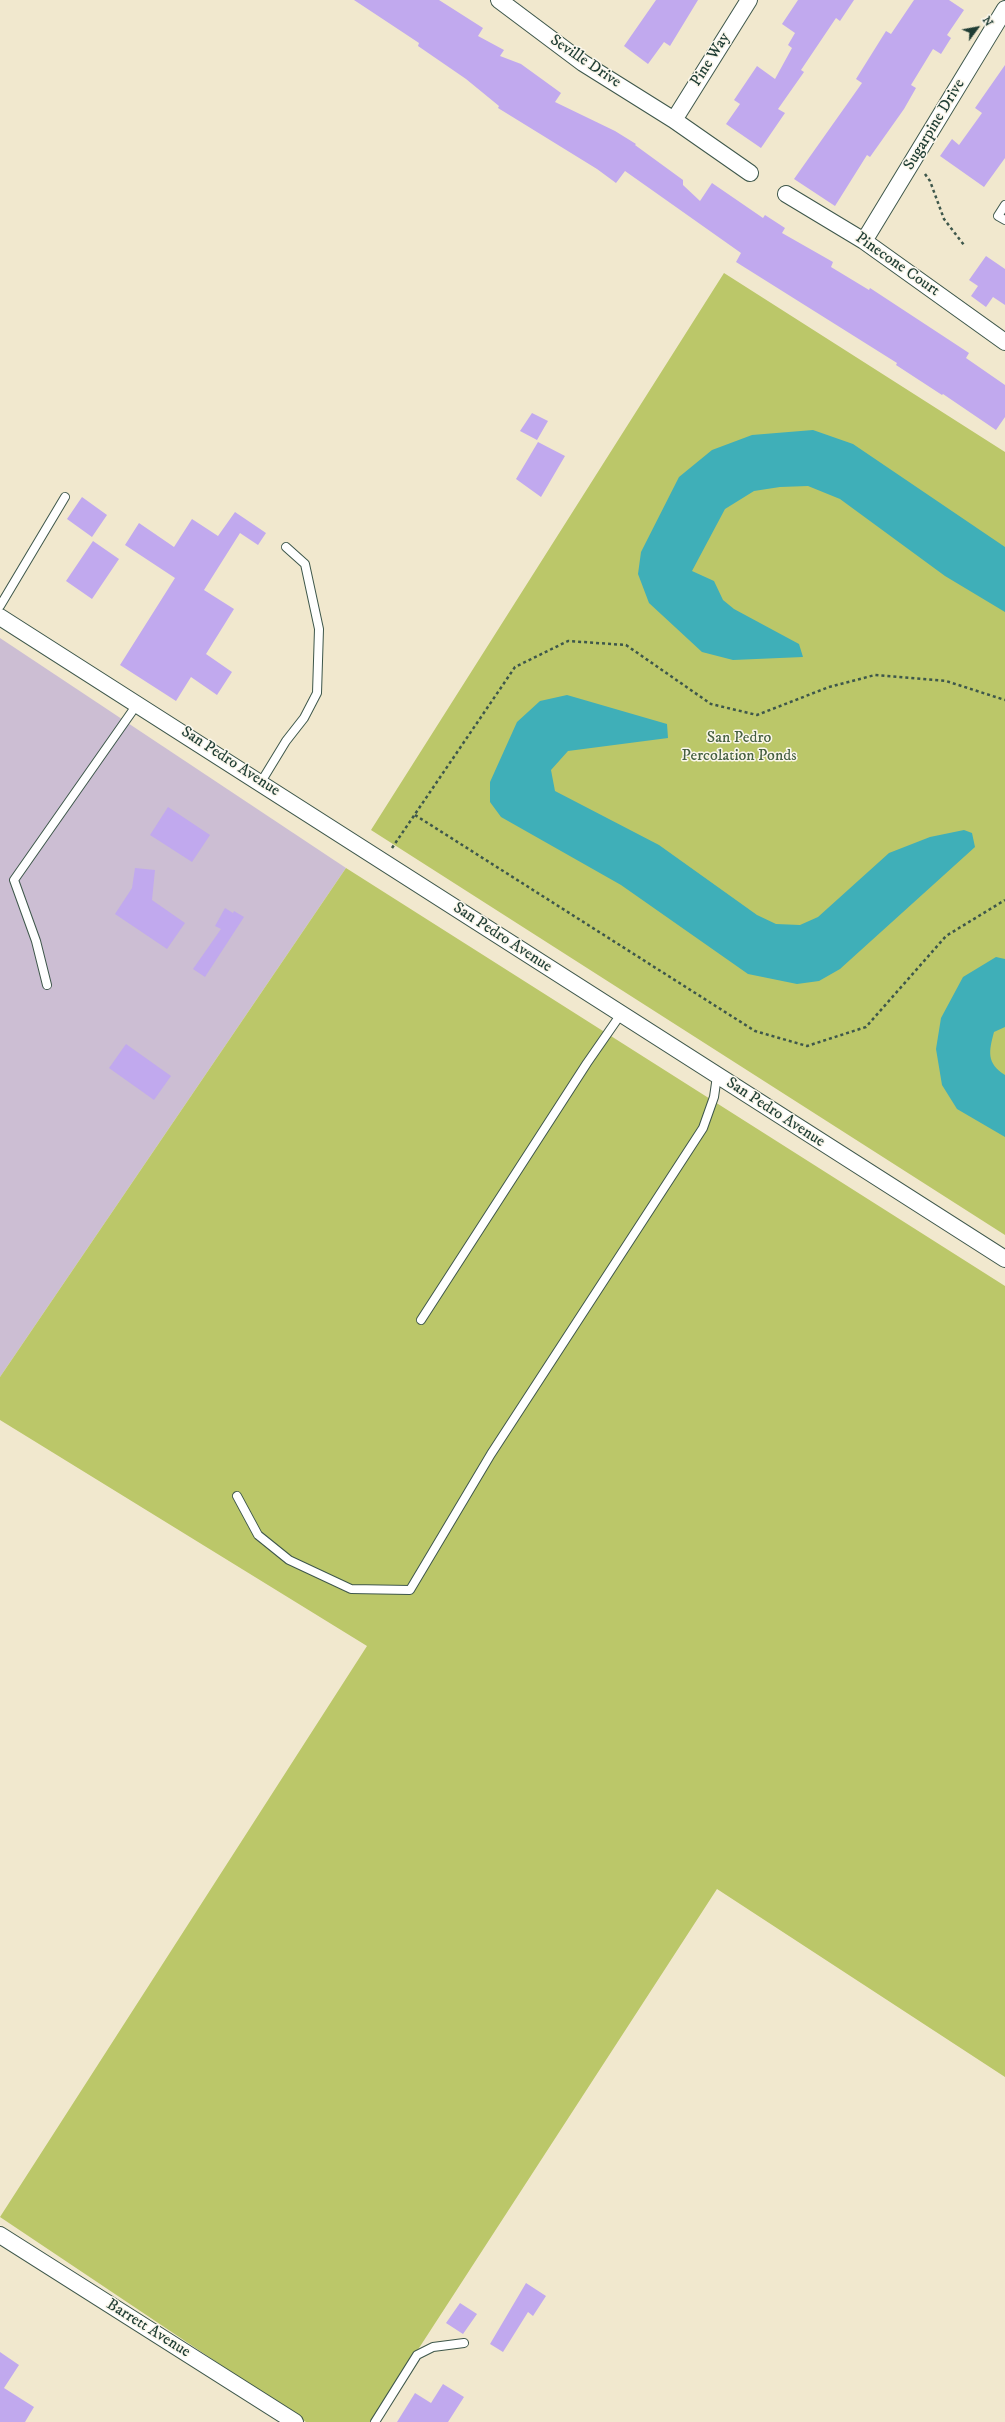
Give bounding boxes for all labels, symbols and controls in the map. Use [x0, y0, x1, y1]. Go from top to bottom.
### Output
north arrow [957, 8, 997, 48]
text: N [979, 14, 996, 29]
street label: Pine Way [687, 30, 735, 90]
street label: Seville Drive [546, 31, 624, 93]
street label: Sugarpine Drive [900, 76, 970, 174]
street label: Pinecone Court [851, 229, 943, 301]
street label: San Pedro Avenue [177, 723, 283, 801]
park label: San Pedro Percolation Ponds [681, 729, 797, 767]
street label: San Pedro Avenue [449, 899, 555, 977]
street label: San Pedro Avenue [722, 1074, 828, 1152]
street label: Barrett Avenue [103, 2296, 193, 2362]

